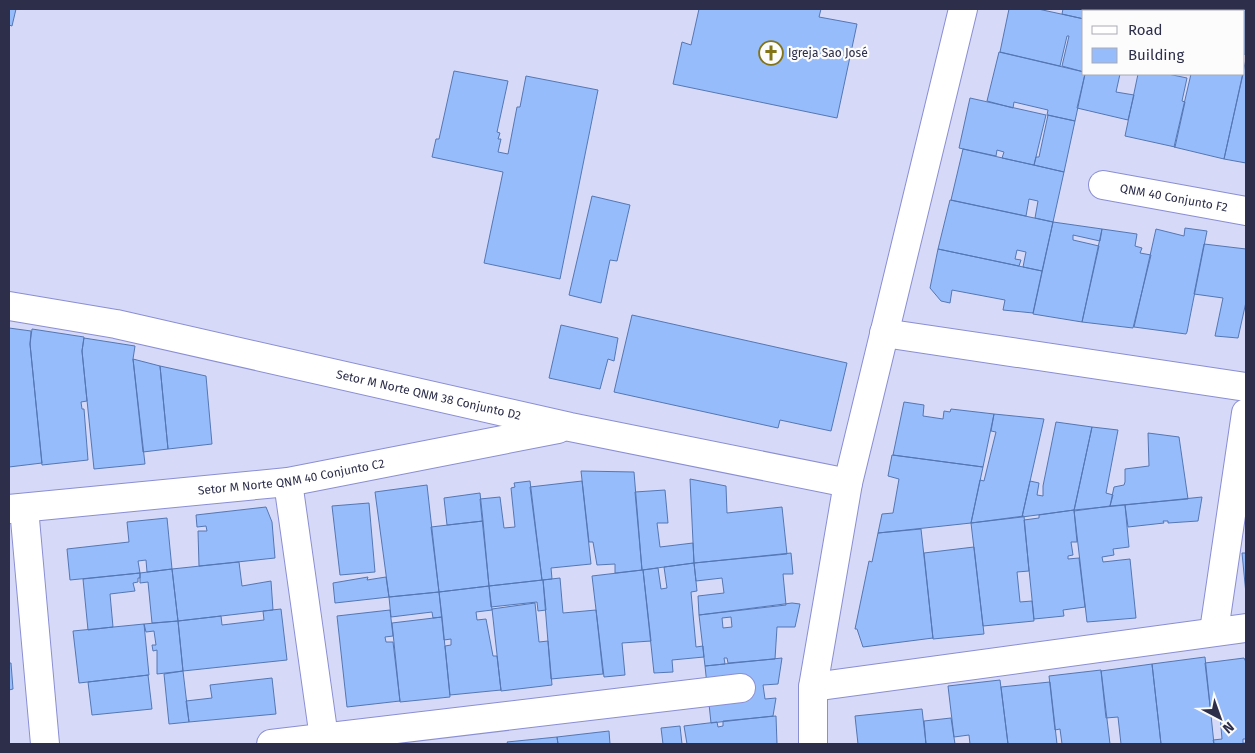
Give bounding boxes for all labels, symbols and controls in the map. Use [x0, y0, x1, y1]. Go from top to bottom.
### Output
legend [1082, 10, 1245, 75]
text: Road [1128, 21, 1163, 39]
church icon: Igreja Sao José [758, 40, 784, 66]
place label: Igreja Sao José [788, 46, 868, 60]
text: Building [1128, 46, 1184, 64]
street label: QNM 40 Conjunto F2 [1119, 181, 1229, 215]
street label: Setor M Norte QNM 38 Conjunto D2 [335, 367, 522, 423]
street label: Setor M Norte QNM 40 Conjunto C2 [197, 456, 386, 498]
north arrow [1195, 693, 1245, 743]
text: N [1219, 718, 1237, 737]

